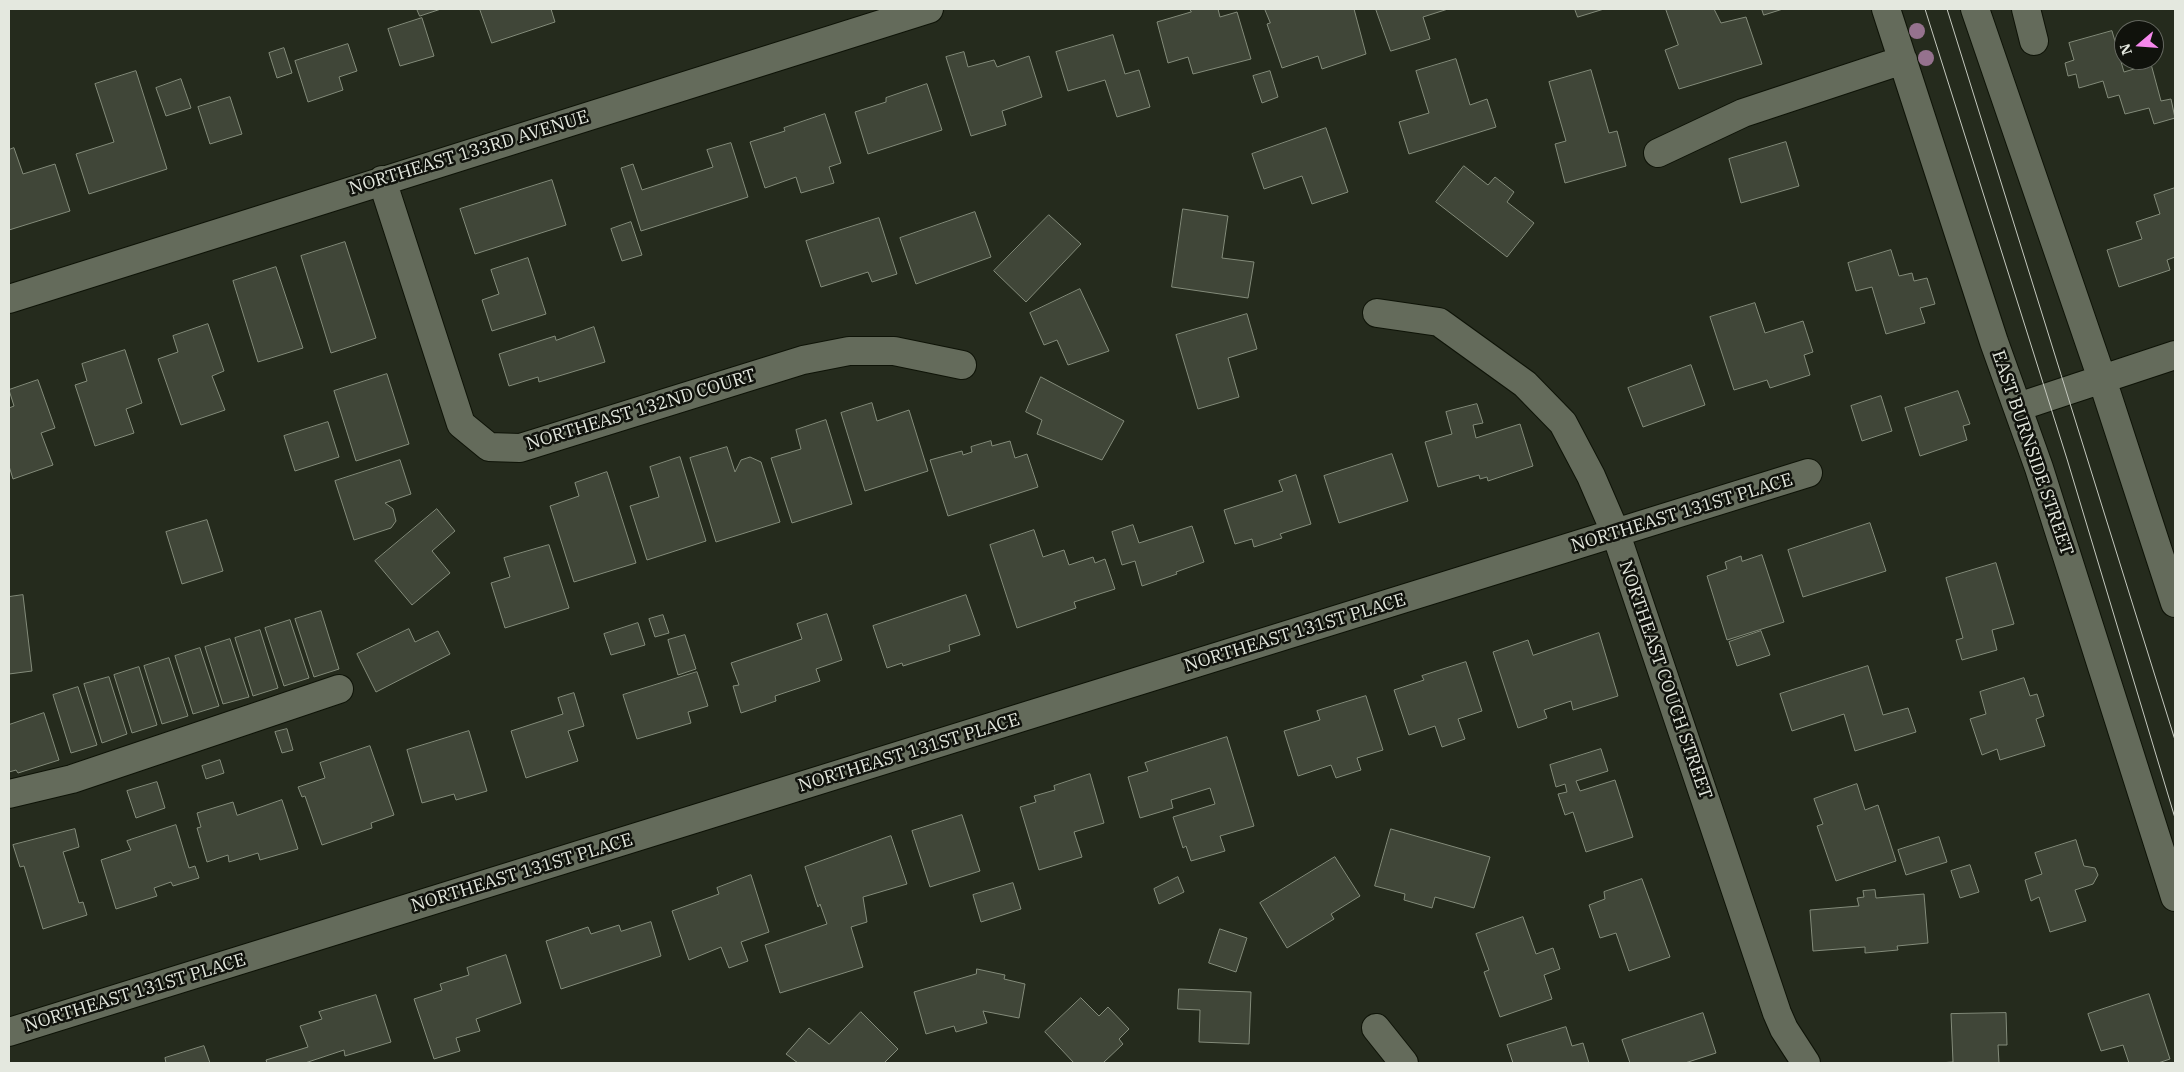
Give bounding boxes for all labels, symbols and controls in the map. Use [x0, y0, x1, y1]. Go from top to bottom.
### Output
north arrow [2114, 20, 2164, 70]
text: N [2115, 41, 2136, 57]
street label: NORTHEAST 133RD AVENUE [346, 106, 592, 200]
street label: EAST BURNSIDE STREET [1987, 347, 2077, 559]
street label: NORTHEAST 132ND COURT [524, 365, 758, 455]
street label: NORTHEAST 131ST PLACE [1569, 469, 1795, 557]
street label: NORTHEAST COUCH STREET [1614, 558, 1716, 802]
street label: NORTHEAST 131ST PLACE [1182, 589, 1408, 677]
street label: NORTHEAST 131ST PLACE [796, 709, 1022, 797]
street label: NORTHEAST 131ST PLACE [409, 829, 635, 917]
street label: NORTHEAST 131ST PLACE [22, 949, 248, 1037]

